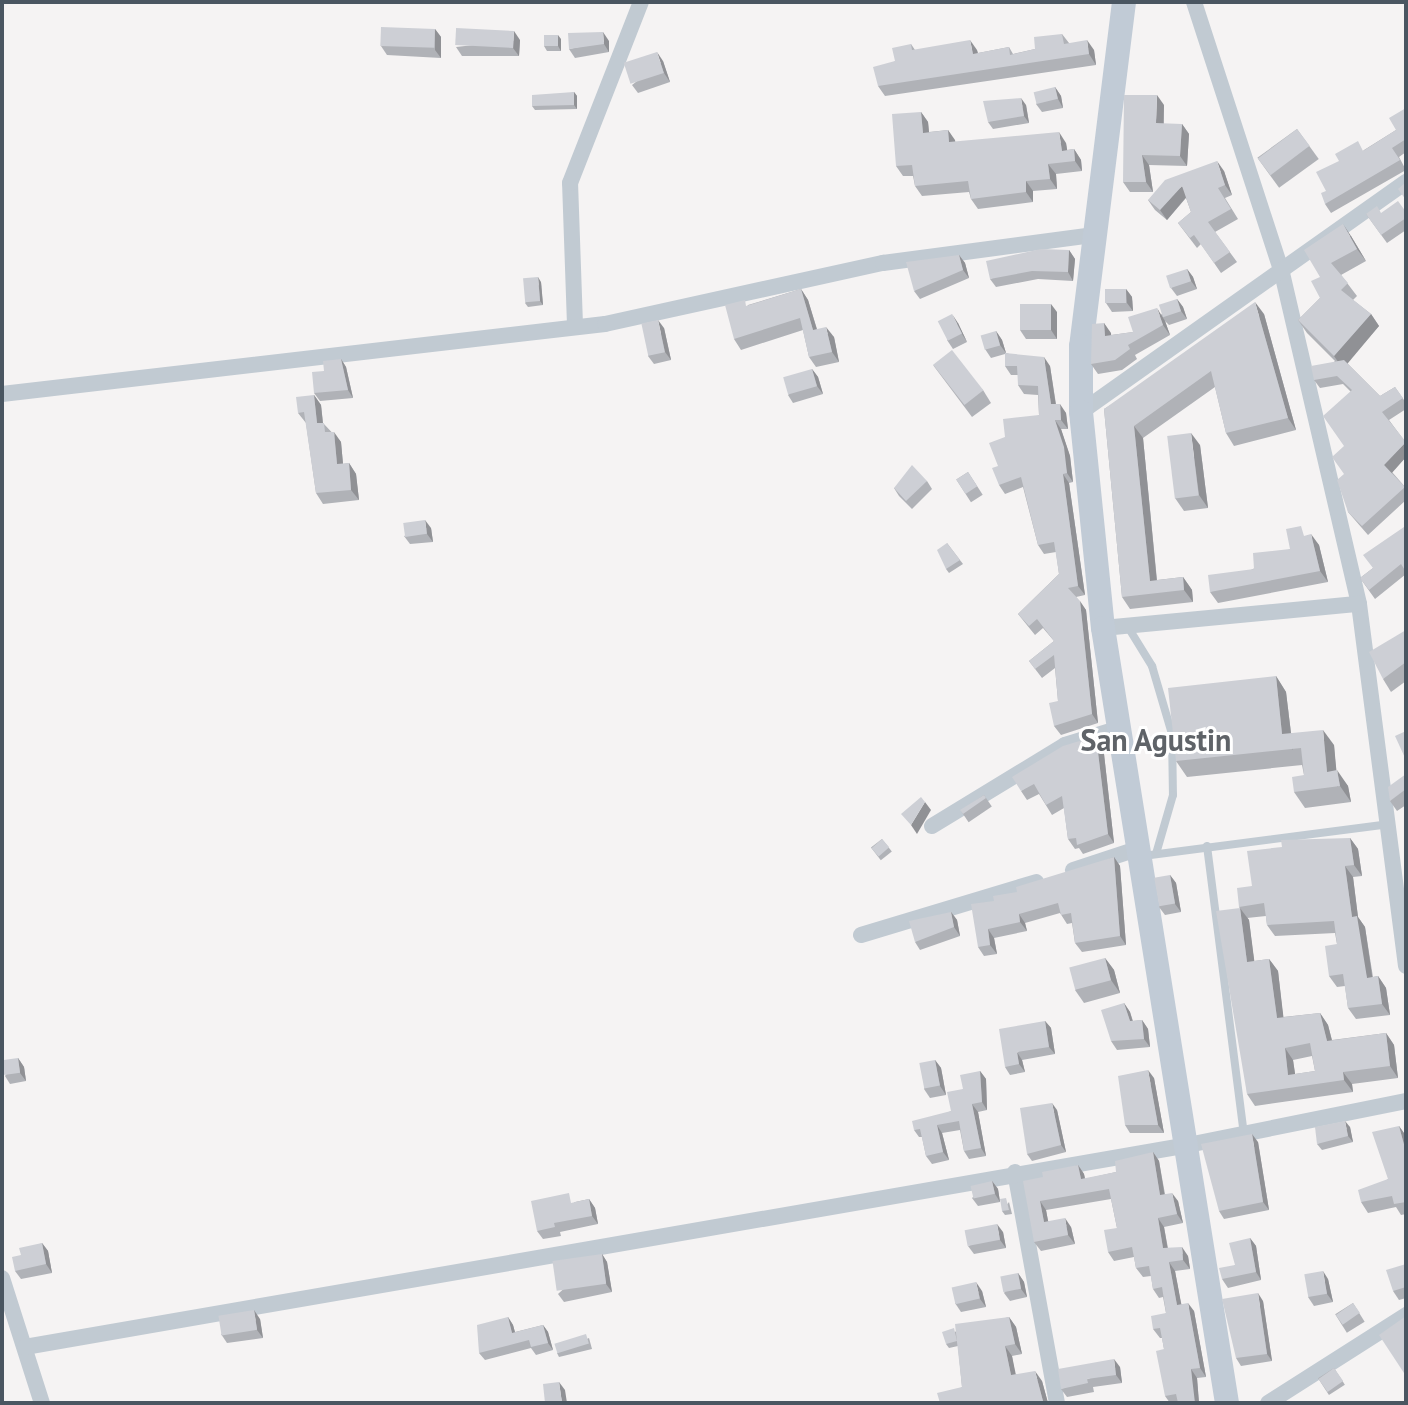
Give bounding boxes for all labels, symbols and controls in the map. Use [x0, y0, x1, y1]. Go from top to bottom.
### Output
district label: San Agustin [1080, 722, 1232, 758]

